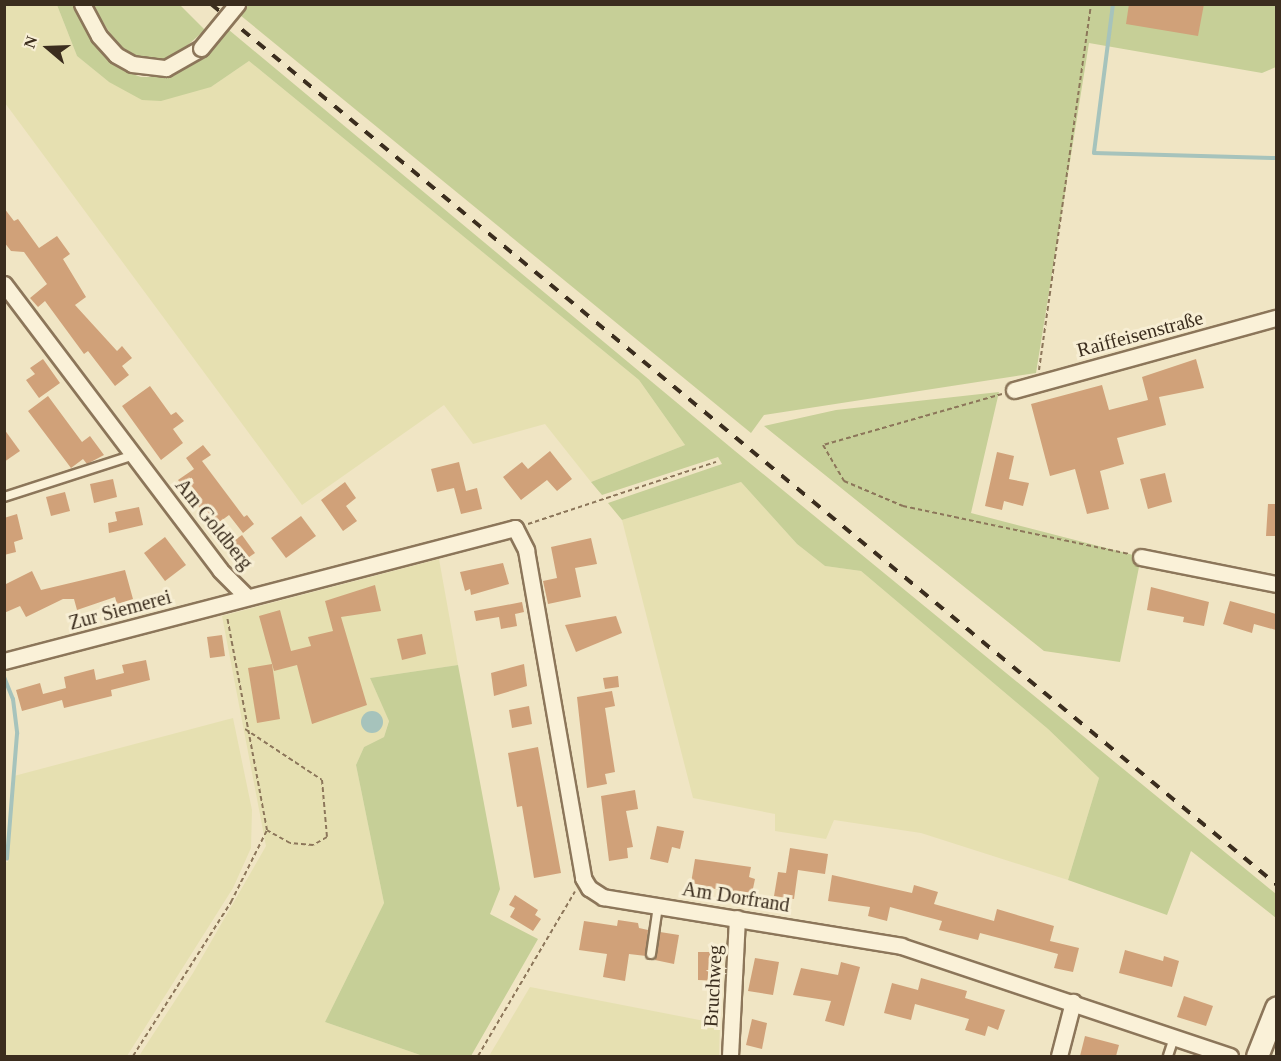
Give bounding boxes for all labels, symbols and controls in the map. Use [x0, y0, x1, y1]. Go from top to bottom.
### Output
north arrow [18, 18, 78, 78]
text: N [21, 34, 40, 50]
street label: Raiffeisenstraße [1074, 306, 1206, 362]
street label: Am Goldberg [170, 474, 258, 574]
street label: Zur Siemerei [66, 585, 174, 635]
street label: Am Dorfrand [681, 877, 791, 917]
street label: Bruchweg [699, 944, 727, 1028]

